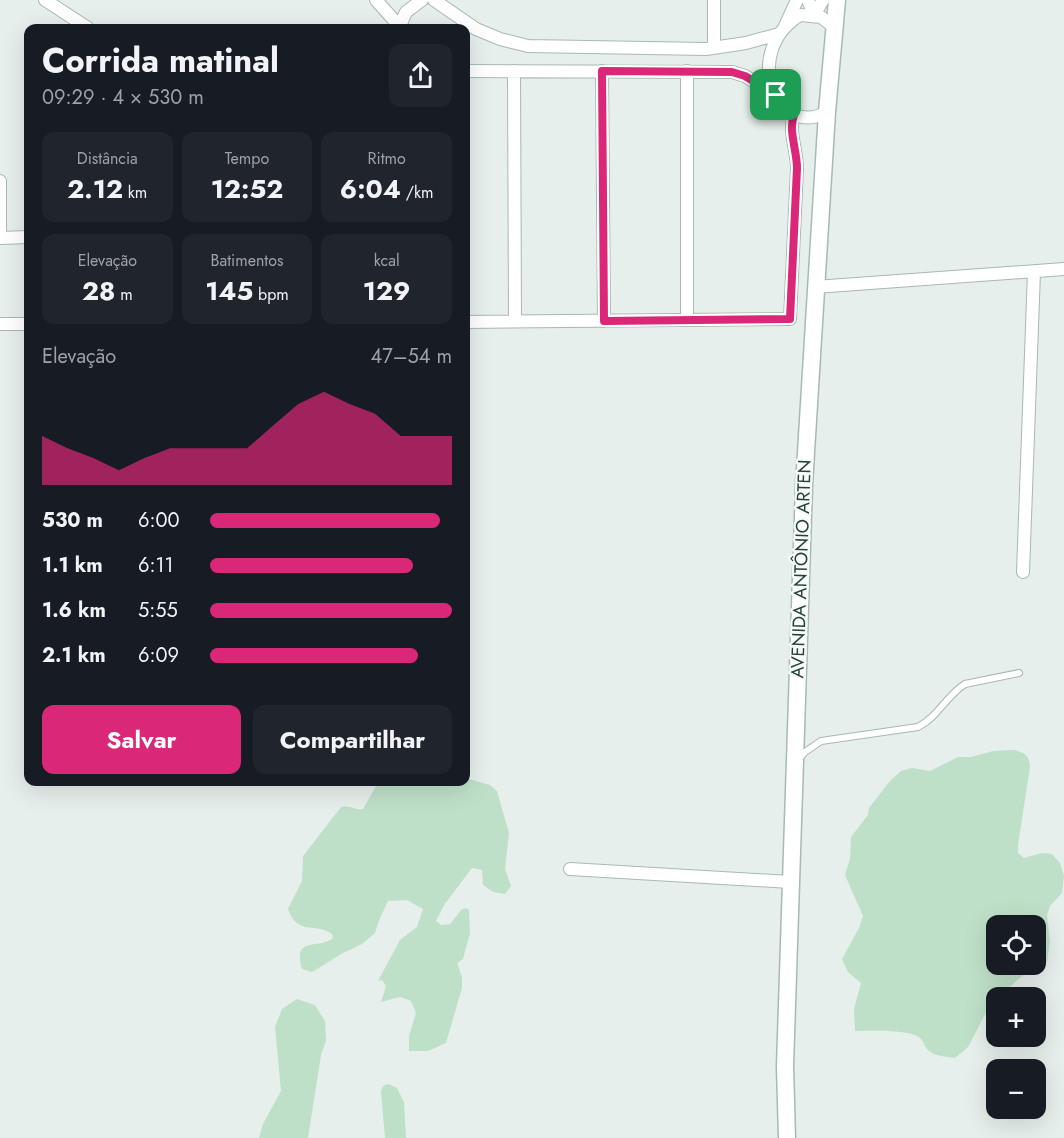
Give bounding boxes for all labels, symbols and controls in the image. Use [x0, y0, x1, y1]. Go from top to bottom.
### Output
text: Corrida matinal [42, 37, 279, 84]
button: share [389, 44, 452, 107]
pin [750, 69, 801, 120]
icon: arrive [759, 78, 792, 111]
text: 09:29 · 4 × 530 m [42, 83, 204, 112]
text: Distância [77, 147, 138, 170]
text: Tempo [225, 147, 269, 170]
text: Ritmo [368, 147, 406, 170]
text: 2.12 [67, 170, 123, 208]
text: 12:52 [211, 170, 283, 208]
text: 6:04 [340, 170, 401, 208]
text: km [123, 181, 147, 204]
text: /km [401, 181, 434, 204]
text: Elevação [78, 249, 137, 272]
text: Batimentos [211, 249, 283, 272]
text: kcal [374, 249, 400, 272]
text: 28 [82, 272, 115, 310]
text: 145 [205, 272, 253, 310]
text: 129 [363, 272, 411, 310]
text: m [115, 283, 133, 306]
text: bpm [253, 283, 289, 306]
text: Elevação [42, 342, 116, 371]
text: 47–54 m [371, 342, 452, 371]
street label: AVENIDA ANTÔNIO ARTEN [784, 459, 818, 679]
text: 530 m [42, 506, 103, 535]
text: 6:00 [138, 506, 180, 535]
text: 1.1 km [42, 551, 103, 580]
text: 6:11 [138, 551, 174, 580]
text: 1.6 km [42, 596, 106, 625]
text: 5:55 [138, 596, 178, 625]
text: 2.1 km [42, 641, 106, 670]
text: 6:09 [138, 641, 179, 670]
button: Salvar [42, 705, 241, 774]
button: Compartilhar [253, 705, 452, 774]
map controls [986, 915, 1046, 1119]
button: locate [986, 915, 1046, 975]
button: + [986, 987, 1046, 1047]
button: − [986, 1059, 1046, 1119]

